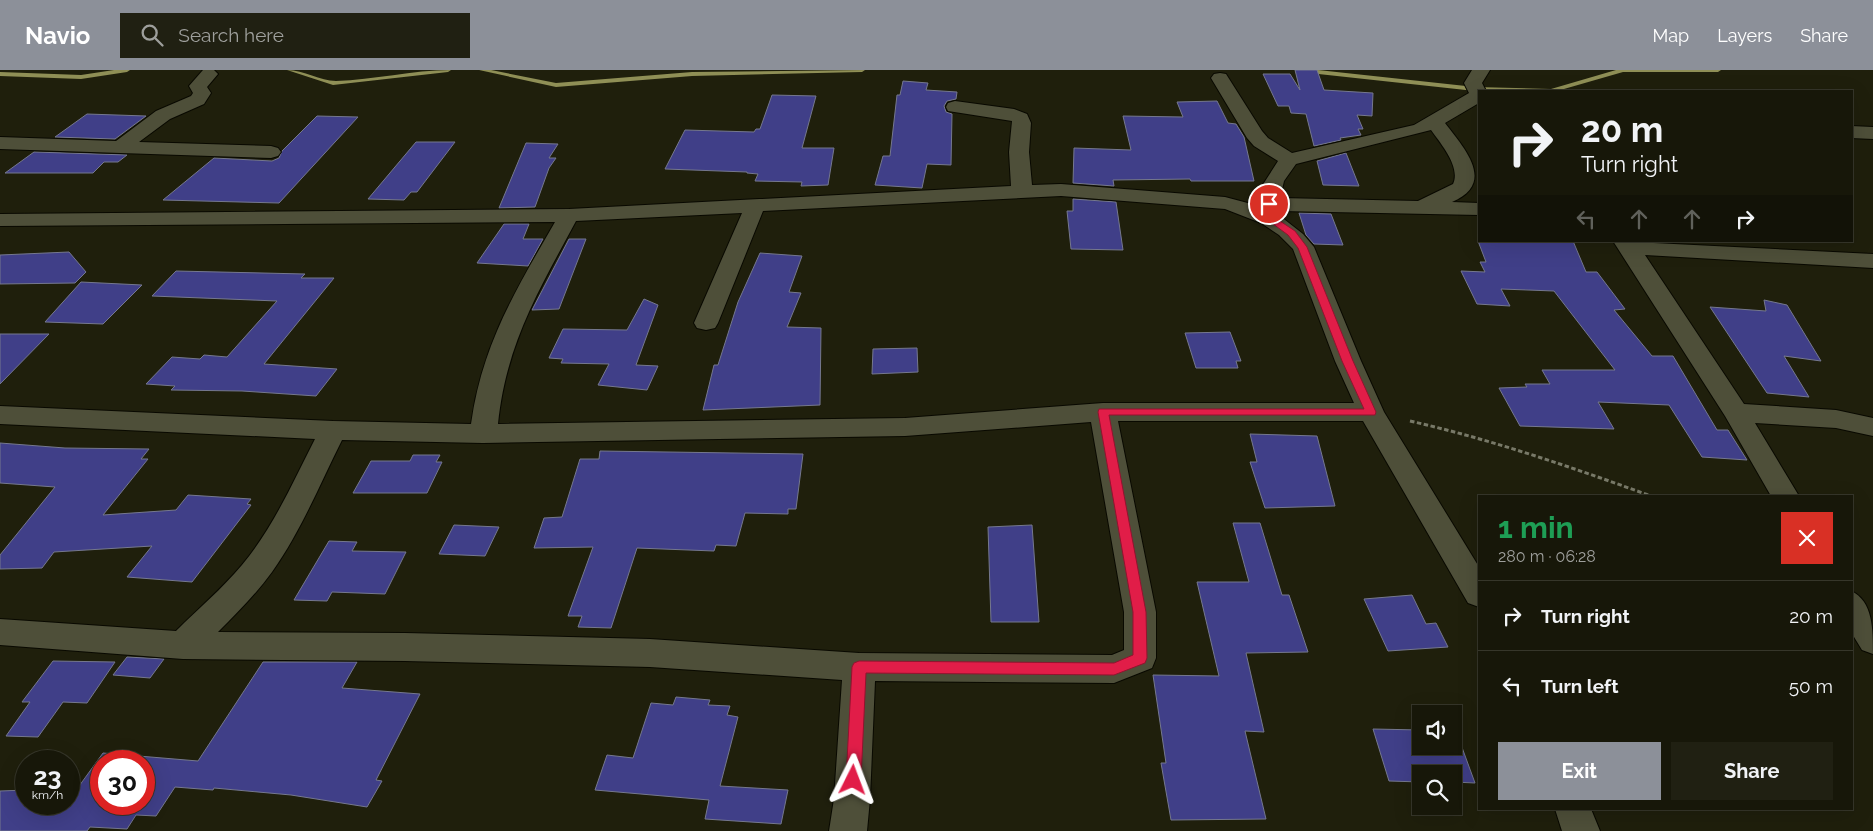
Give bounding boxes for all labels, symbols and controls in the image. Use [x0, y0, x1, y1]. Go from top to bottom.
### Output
search box [120, 13, 470, 58]
text: Navio [25, 21, 90, 50]
icon: search [138, 21, 166, 49]
text: Search here [178, 24, 284, 46]
text: Map [1653, 25, 1689, 46]
text: Layers [1717, 25, 1772, 46]
text: Share [1800, 25, 1848, 46]
text: 20 m [1581, 109, 1663, 150]
icon: right [1498, 110, 1563, 175]
text: Turn right [1581, 151, 1678, 177]
pin [1248, 183, 1290, 225]
icon: arrive [1255, 190, 1283, 218]
icon: left [1572, 205, 1600, 233]
icon: ahead [1625, 205, 1653, 233]
icon: ahead [1678, 205, 1706, 233]
icon: right [1731, 205, 1759, 233]
text: 1 min [1498, 510, 1574, 545]
button: close [1781, 512, 1833, 564]
text: 280 m · 06:28 [1498, 547, 1596, 566]
icon: right [1498, 602, 1526, 630]
text: Turn right [1541, 605, 1630, 627]
text: 20 m [1789, 605, 1833, 627]
icon: left [1498, 672, 1526, 700]
text: Turn left [1541, 675, 1618, 697]
text: 50 m [1789, 675, 1833, 697]
map controls [1412, 705, 1462, 815]
button: sound [1412, 705, 1462, 755]
button: Exit [1498, 742, 1661, 800]
button: Share [1671, 742, 1833, 800]
speed limit sign: 30 [90, 750, 155, 815]
position arrow [826, 753, 878, 805]
text: 23 [33, 761, 62, 791]
button: search [1412, 765, 1462, 815]
text: km/h [32, 788, 63, 802]

